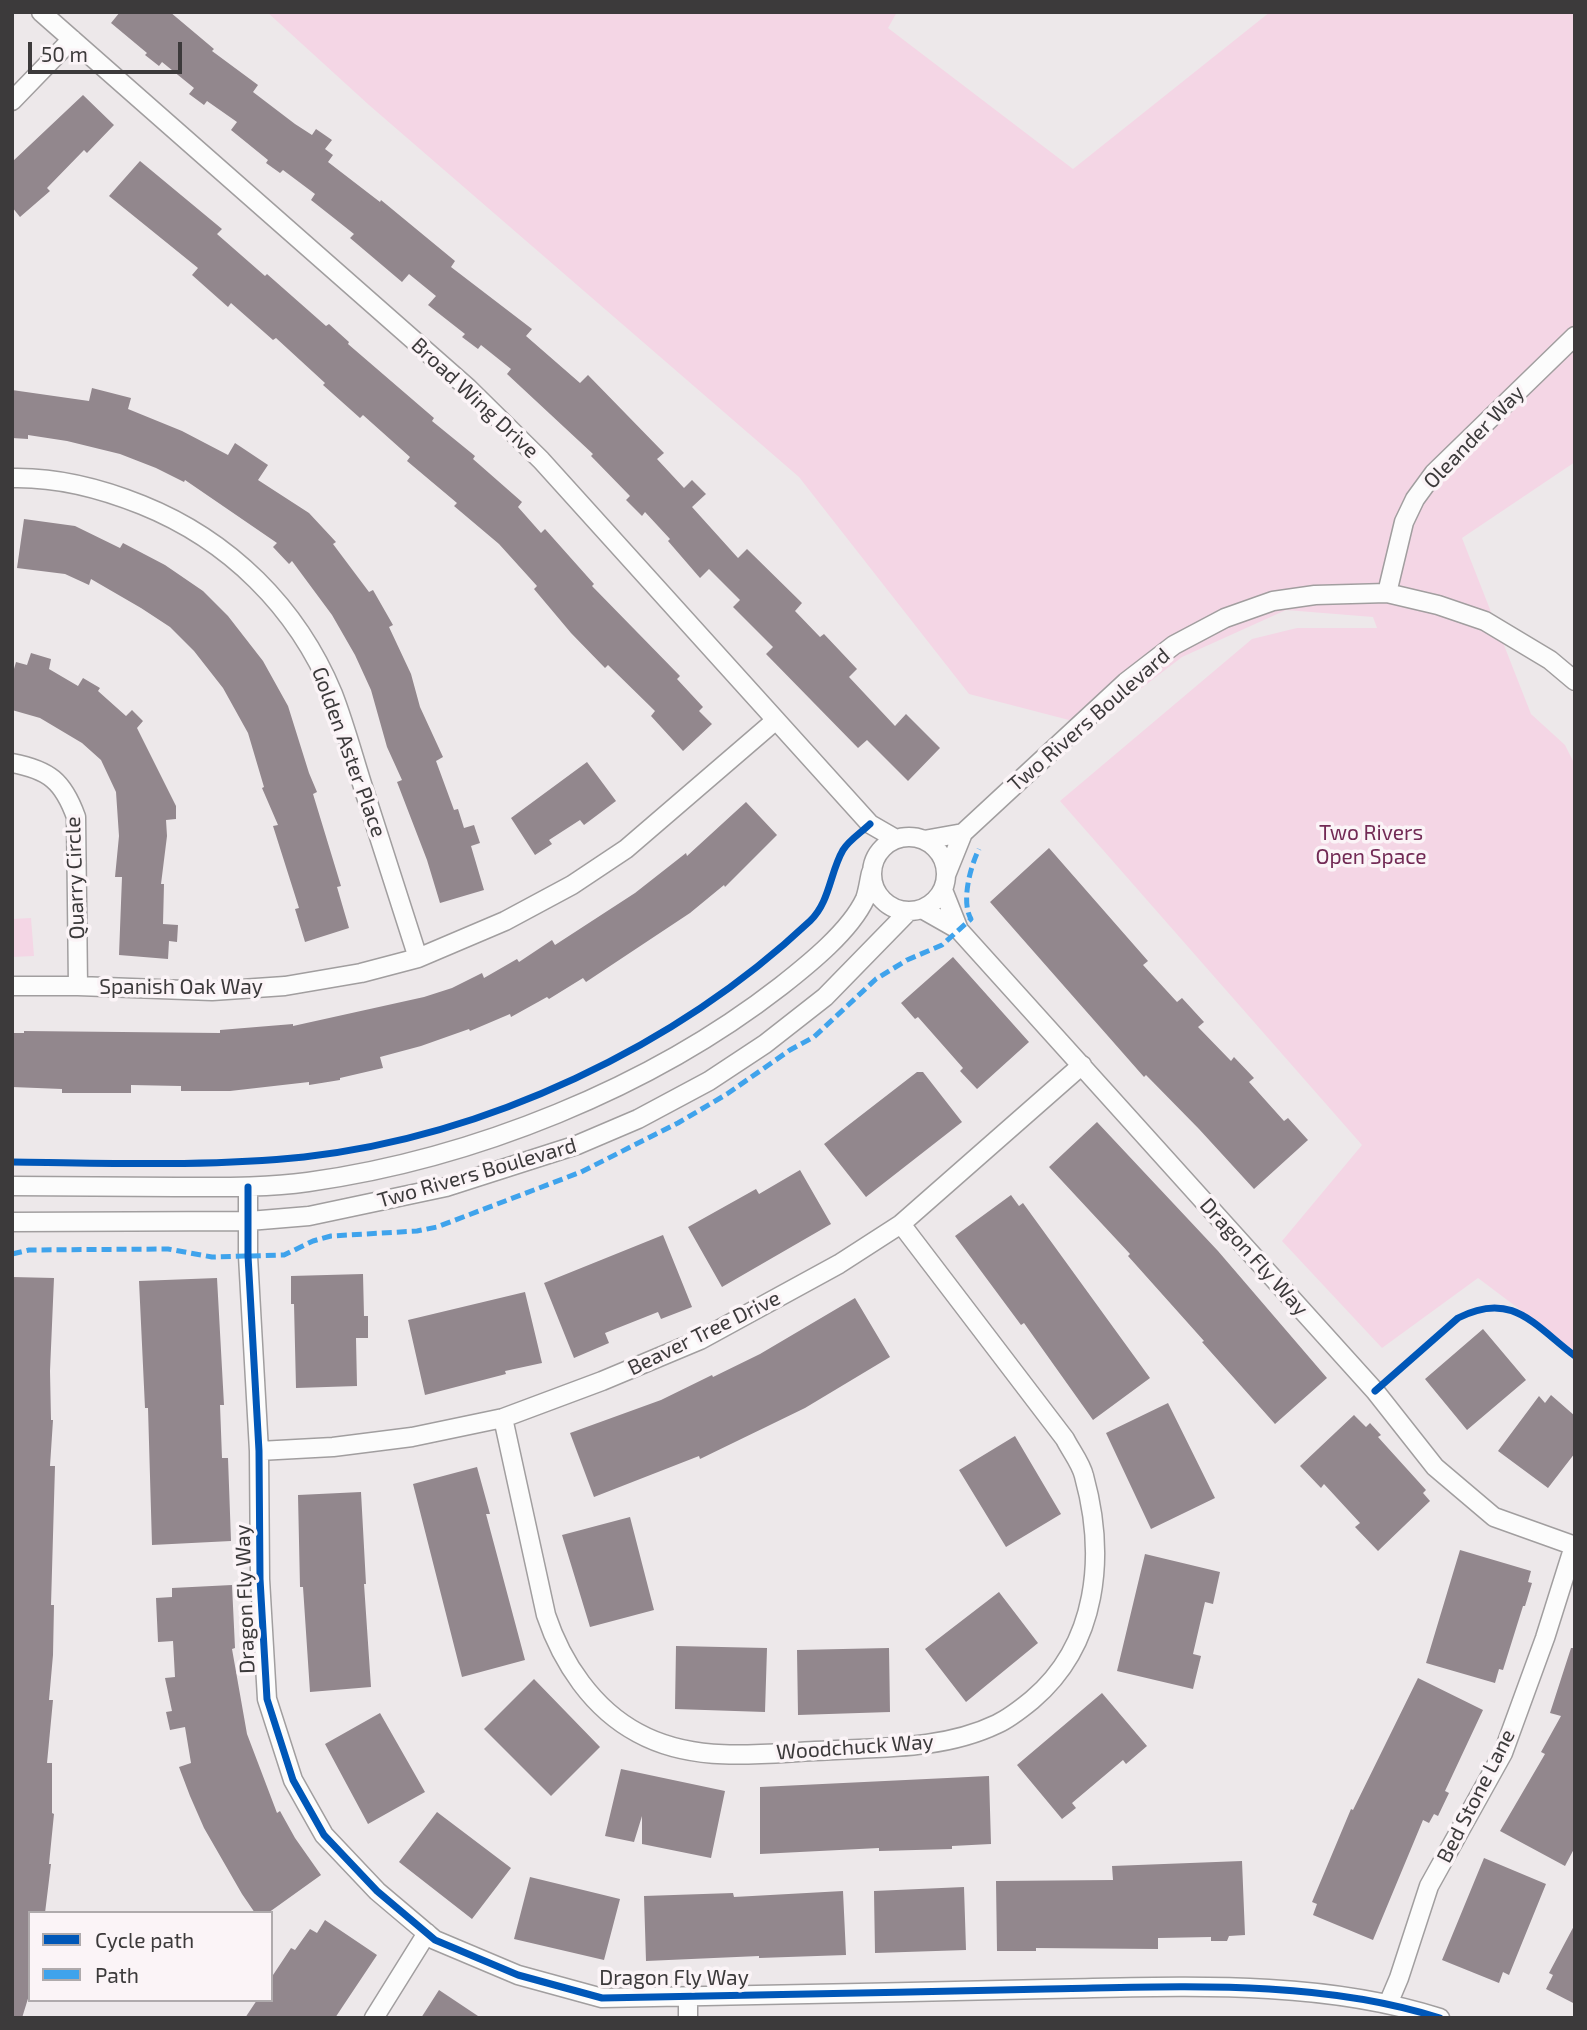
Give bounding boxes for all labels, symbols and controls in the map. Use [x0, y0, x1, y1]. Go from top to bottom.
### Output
scale bar [32, 28, 186, 72]
text: 50 m [41, 41, 88, 66]
street label: Broad Wing Drive [406, 333, 544, 463]
street label: Oleander Way [1418, 380, 1530, 494]
street label: Two Rivers Boulevard [1003, 643, 1175, 797]
street label: Golden Aster Place [307, 663, 391, 841]
street label: Quarry Circle [60, 816, 90, 940]
park label: Two Rivers Open Space [1315, 820, 1427, 870]
street label: Spanish Oak Way [99, 974, 263, 1000]
street label: Two Rivers Boulevard [375, 1133, 579, 1213]
street label: Dragon Fly Way [1195, 1193, 1313, 1321]
street label: Beaver Tree Drive [624, 1285, 784, 1381]
street label: Dragon Fly Way [230, 1524, 260, 1674]
street label: Bed Stone Lane [1432, 1725, 1520, 1867]
street label: Woodchuck Way [775, 1729, 935, 1765]
legend [28, 1911, 273, 2002]
text: Cycle path [95, 1927, 194, 1952]
text: Path [95, 1962, 139, 1987]
street label: Dragon Fly Way [599, 1965, 749, 1991]

